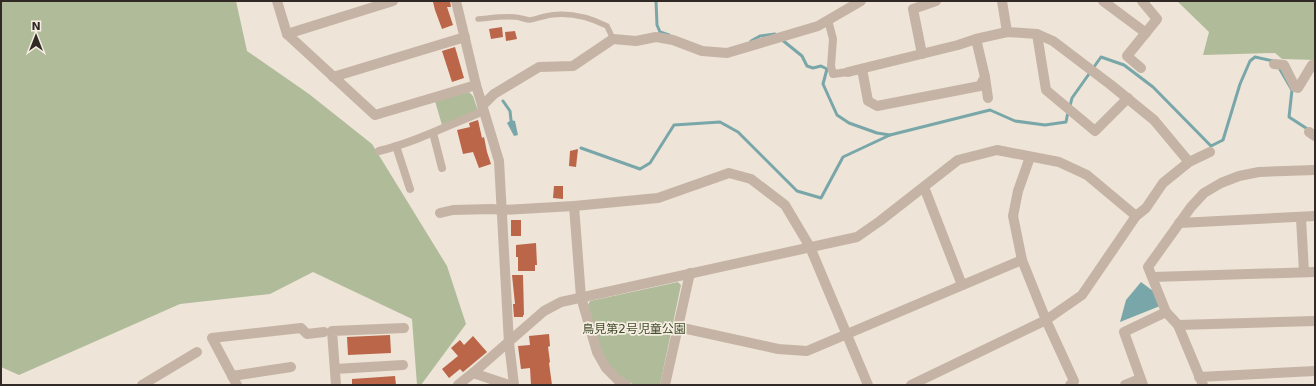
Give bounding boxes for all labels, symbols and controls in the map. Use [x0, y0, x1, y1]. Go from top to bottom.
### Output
north arrow [16, 16, 56, 56]
text: N [31, 20, 41, 33]
park label: 鳥見第2号児童公園 [582, 322, 686, 336]

